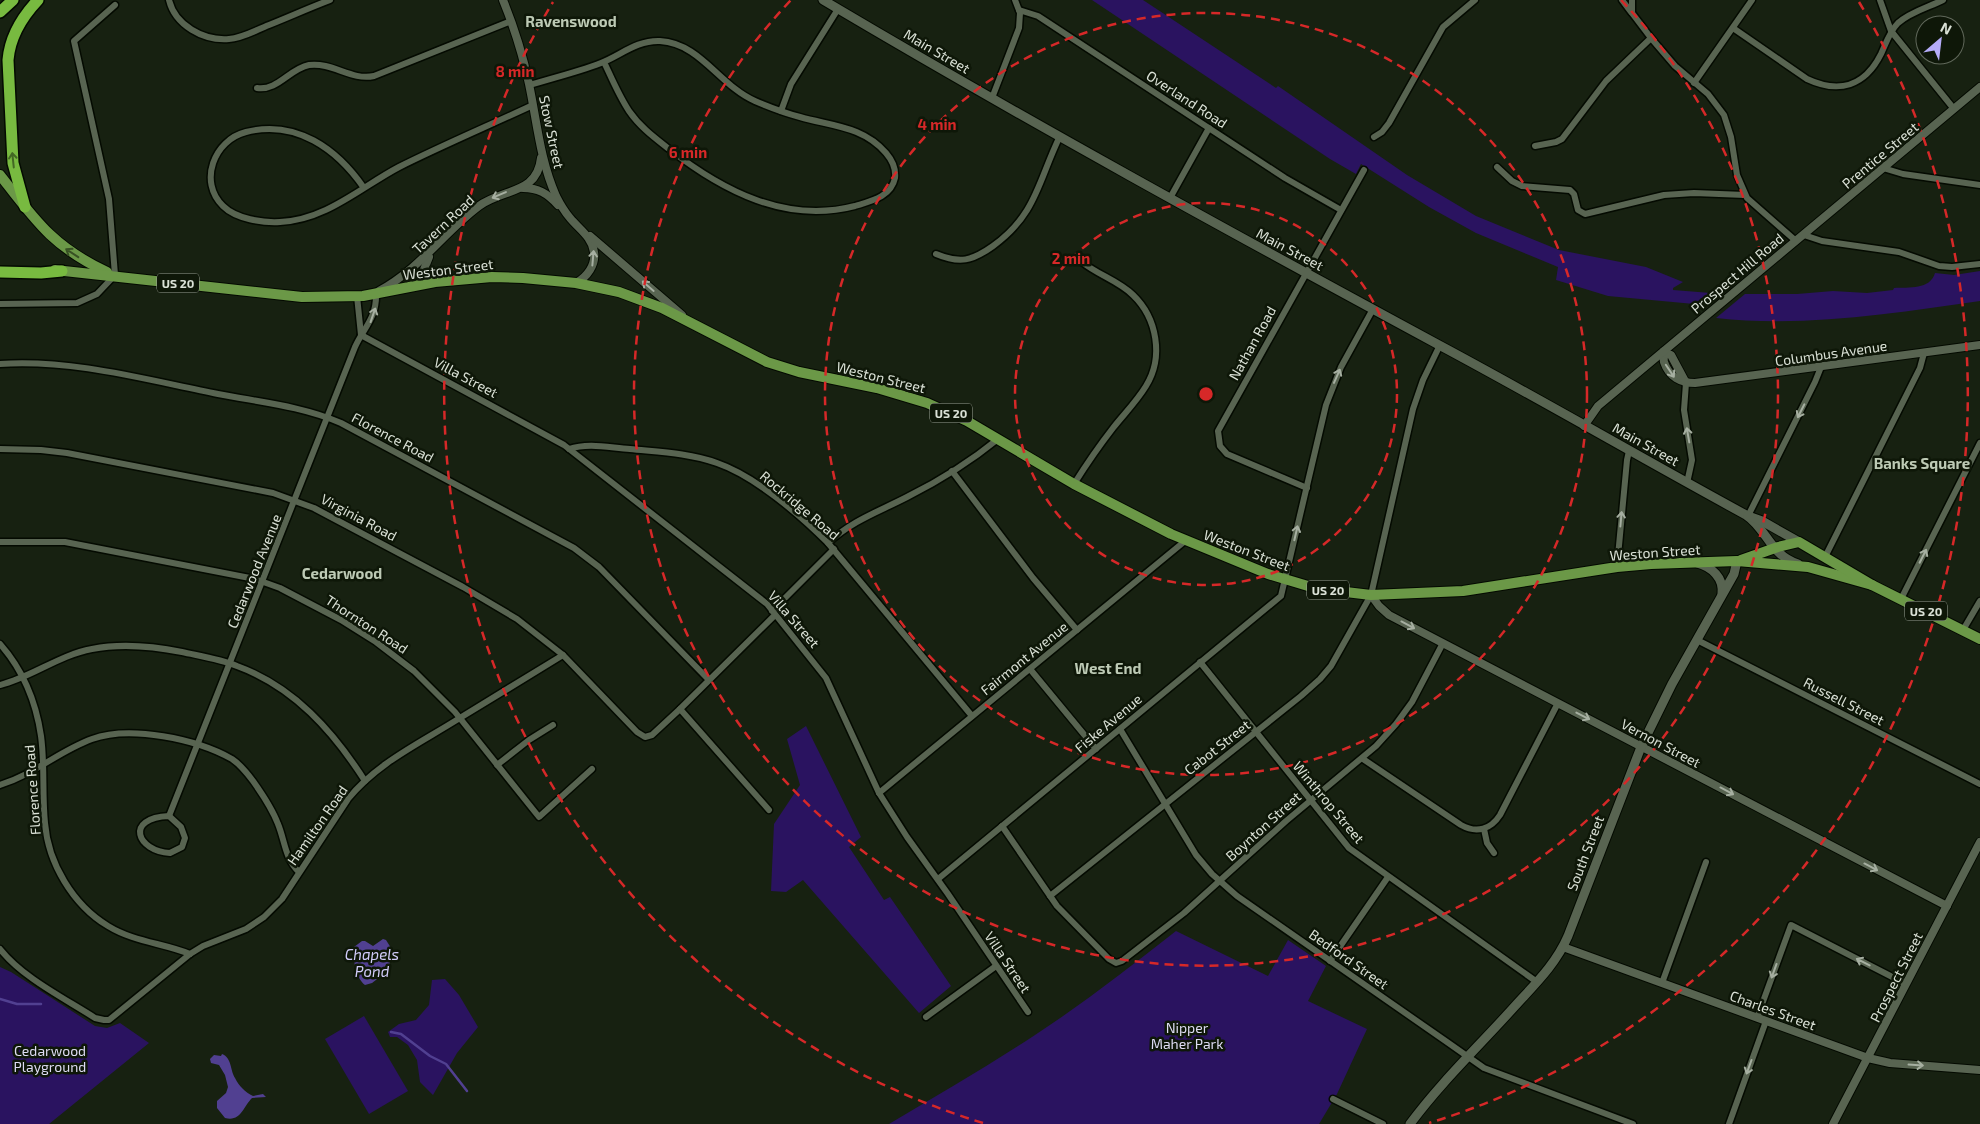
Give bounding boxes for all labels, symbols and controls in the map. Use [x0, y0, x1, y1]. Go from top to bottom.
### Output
district label: Ravenswood [525, 12, 617, 30]
north arrow [1915, 15, 1965, 65]
text: N [1938, 18, 1955, 38]
street label: Main Street [901, 25, 973, 77]
text: 8 min [496, 62, 534, 80]
street label: Overland Road [1143, 66, 1231, 132]
street label: Stow Street [536, 94, 568, 170]
text: 4 min [917, 115, 957, 133]
street label: Prentice Street [1838, 118, 1922, 192]
text: 6 min [669, 143, 707, 161]
one-way arrow [9, 152, 18, 168]
street label: Tavern Road [409, 191, 477, 257]
one-way arrow [492, 191, 507, 201]
street label: Main Street [1254, 224, 1326, 274]
street label: Prospect Hill Road [1687, 229, 1787, 317]
one-way arrow [65, 248, 79, 258]
text: 2 min [1052, 249, 1090, 267]
one-way arrow [588, 250, 597, 266]
street label: Weston Street [402, 255, 494, 283]
road number: US 20 [157, 274, 199, 292]
one-way arrow [642, 281, 655, 292]
street label: Nathan Road [1225, 303, 1279, 383]
one-way arrow [368, 308, 378, 324]
street label: Columbus Avenue [1774, 337, 1888, 369]
street label: Villa Street [431, 353, 501, 401]
street label: Weston Street [835, 358, 927, 396]
one-way arrow [1665, 364, 1675, 378]
one-way arrow [1333, 369, 1342, 384]
centre of rings [1197, 385, 1215, 403]
road number: US 20 [930, 403, 972, 422]
one-way arrow [1796, 403, 1805, 418]
street label: Florence Road [349, 408, 437, 466]
street label: Main Street [1610, 419, 1682, 469]
one-way arrow [1682, 427, 1692, 443]
district label: Banks Square [1874, 454, 1970, 472]
street label: Rockridge Road [757, 467, 843, 543]
street label: Virginia Road [318, 490, 400, 544]
street label: Cedarwood Avenue [223, 511, 285, 631]
one-way arrow [1617, 511, 1626, 527]
one-way arrow [1292, 525, 1301, 541]
street label: Weston Street [1201, 526, 1293, 574]
street label: Weston Street [1609, 540, 1701, 564]
one-way arrow [1918, 548, 1928, 563]
district label: Cedarwood [302, 564, 382, 582]
road number: US 20 [1307, 580, 1349, 600]
street label: Villa Street [765, 587, 823, 651]
street label: Thornton Road [323, 591, 411, 657]
road number: US 20 [1905, 602, 1947, 620]
street label: Fairmont Avenue [977, 618, 1071, 698]
one-way arrow [1400, 620, 1415, 630]
district label: West End [1075, 659, 1141, 677]
street label: Russell Street [1801, 673, 1887, 729]
street label: Fiske Avenue [1071, 690, 1145, 756]
one-way arrow [1575, 711, 1590, 721]
street label: Vernon Street [1618, 715, 1704, 771]
street label: Cabot Street [1181, 716, 1253, 778]
street label: Florence Road [20, 744, 44, 836]
street label: Winthrop Street [1290, 758, 1368, 846]
street label: Hamilton Road [283, 782, 351, 868]
one-way arrow [1719, 787, 1734, 796]
street label: Boynton Street [1222, 788, 1304, 864]
street label: South Street [1563, 813, 1607, 893]
one-way arrow [1863, 863, 1878, 872]
street label: Bedford Street [1306, 925, 1392, 993]
street label: Villa Street [981, 928, 1035, 996]
street label: Prospect Street [1866, 929, 1926, 1025]
water label: Chapels Pond [345, 945, 400, 980]
one-way arrow [1855, 957, 1870, 967]
one-way arrow [1769, 963, 1778, 978]
street label: Charles Street [1728, 987, 1818, 1033]
park label: Nipper Maher Park [1151, 1019, 1223, 1052]
park label: Cedarwood Playground [14, 1042, 86, 1075]
one-way arrow [1744, 1058, 1753, 1074]
one-way arrow [1908, 1060, 1924, 1070]

